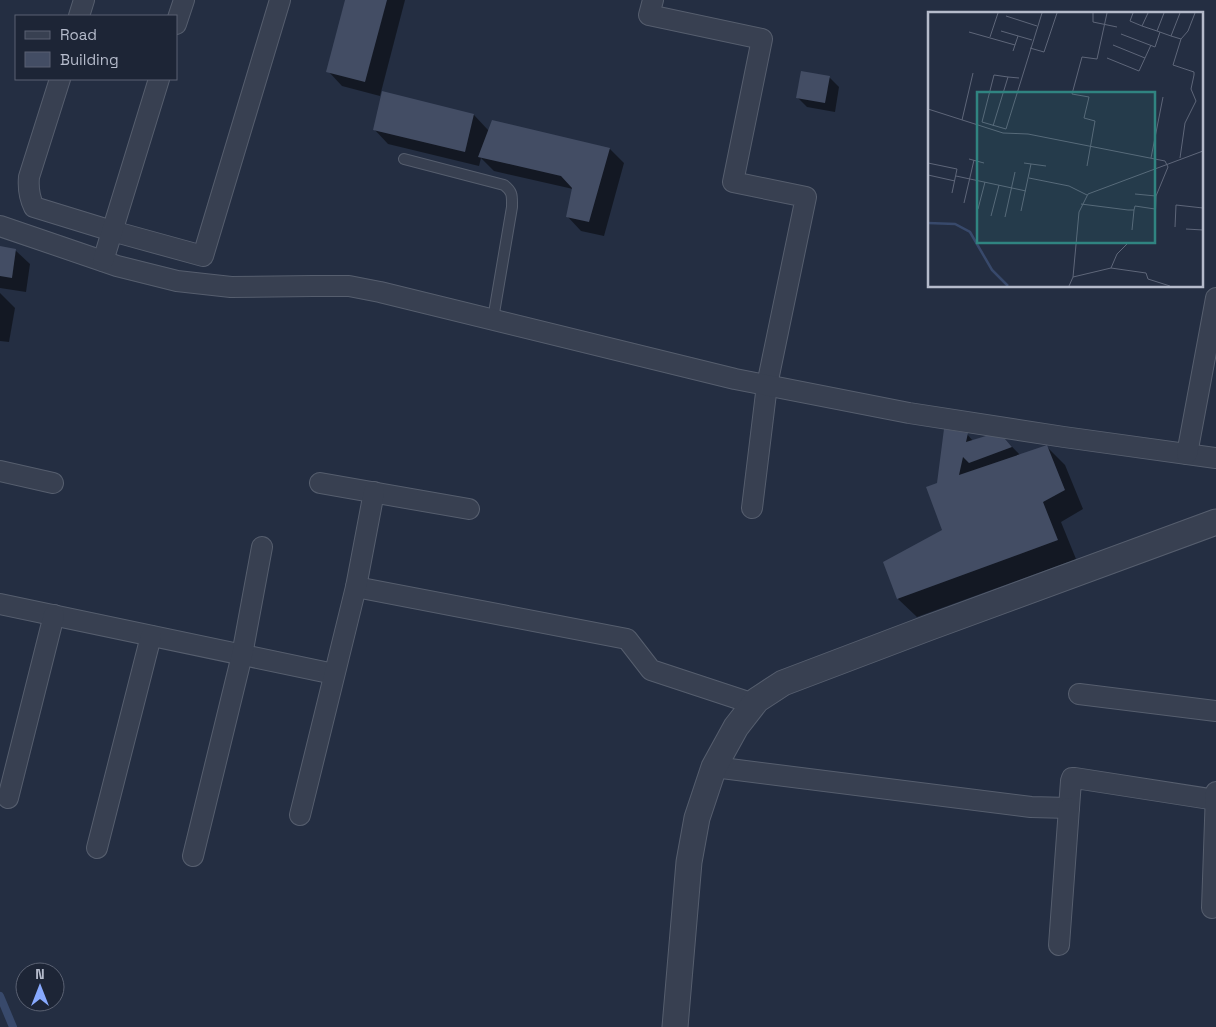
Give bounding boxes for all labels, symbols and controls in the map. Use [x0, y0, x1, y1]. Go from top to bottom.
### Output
inset map [928, 12, 1204, 288]
legend [15, 15, 178, 80]
text: Road [60, 25, 97, 44]
text: Building [60, 50, 119, 69]
north arrow [15, 962, 65, 1012]
text: N [35, 965, 45, 983]

